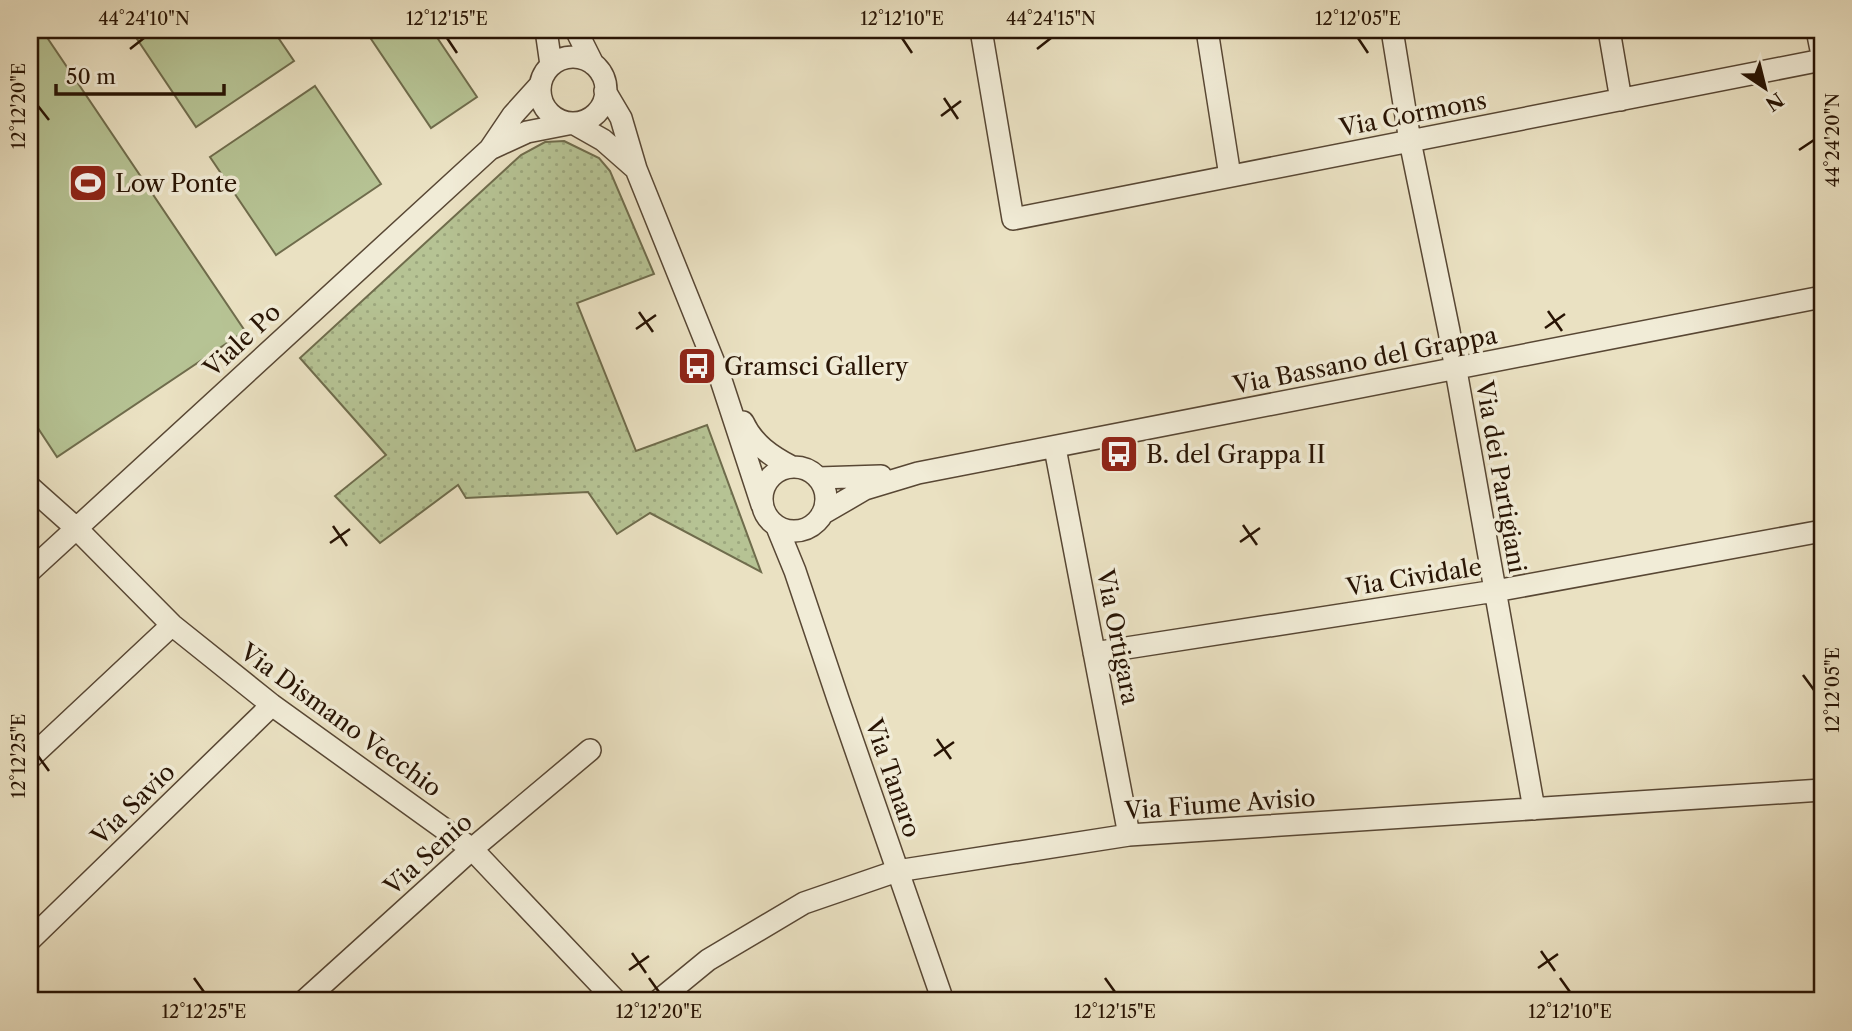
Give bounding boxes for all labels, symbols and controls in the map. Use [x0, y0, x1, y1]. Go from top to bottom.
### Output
text: 44°24'10"N [98, 8, 190, 30]
text: 12°12'15"E [406, 8, 488, 30]
text: 12°12'10"E [860, 8, 944, 30]
text: 44°24'15"N [1006, 8, 1096, 30]
text: 12°12'05"E [1315, 8, 1401, 30]
scale bar [56, 52, 224, 96]
north arrow [1730, 52, 1800, 122]
text: 12°12'20"E [8, 63, 30, 149]
text: 50 m [66, 64, 116, 89]
street label: Via Cormons [1336, 86, 1489, 143]
text: N [1761, 87, 1788, 116]
text: 44°24'20"N [1822, 93, 1844, 187]
sports icon: Low Ponte [67, 162, 109, 204]
place label: Low Ponte [115, 169, 237, 198]
street label: Viale Po [197, 297, 286, 383]
street label: Via Bassano del Grappa [1230, 320, 1500, 400]
bus stop icon: Gramsci Gallery [676, 345, 718, 387]
place label: Gramsci Gallery [724, 352, 909, 381]
street label: Via dei Partigiani [1470, 378, 1532, 575]
bus stop icon: B. del Grappa II [1098, 433, 1140, 475]
place label: B. del Grappa II [1146, 440, 1325, 469]
street label: Via Cividale [1343, 552, 1484, 602]
street label: Via Ortigara [1090, 566, 1145, 707]
street label: Via Dismano Vecchio [234, 637, 447, 803]
text: 12°12'05"E [1822, 647, 1844, 733]
text: 12°12'25"E [8, 714, 30, 798]
street label: Via Tanaro [859, 714, 927, 841]
street label: Via Savio [85, 757, 181, 851]
street label: Via Fiume Avisio [1123, 783, 1316, 825]
street label: Via Senio [377, 807, 478, 902]
text: 12°12'25"E [162, 1001, 246, 1023]
text: 12°12'20"E [616, 1001, 702, 1023]
text: 12°12'15"E [1074, 1001, 1156, 1023]
text: 12°12'10"E [1528, 1001, 1612, 1023]

